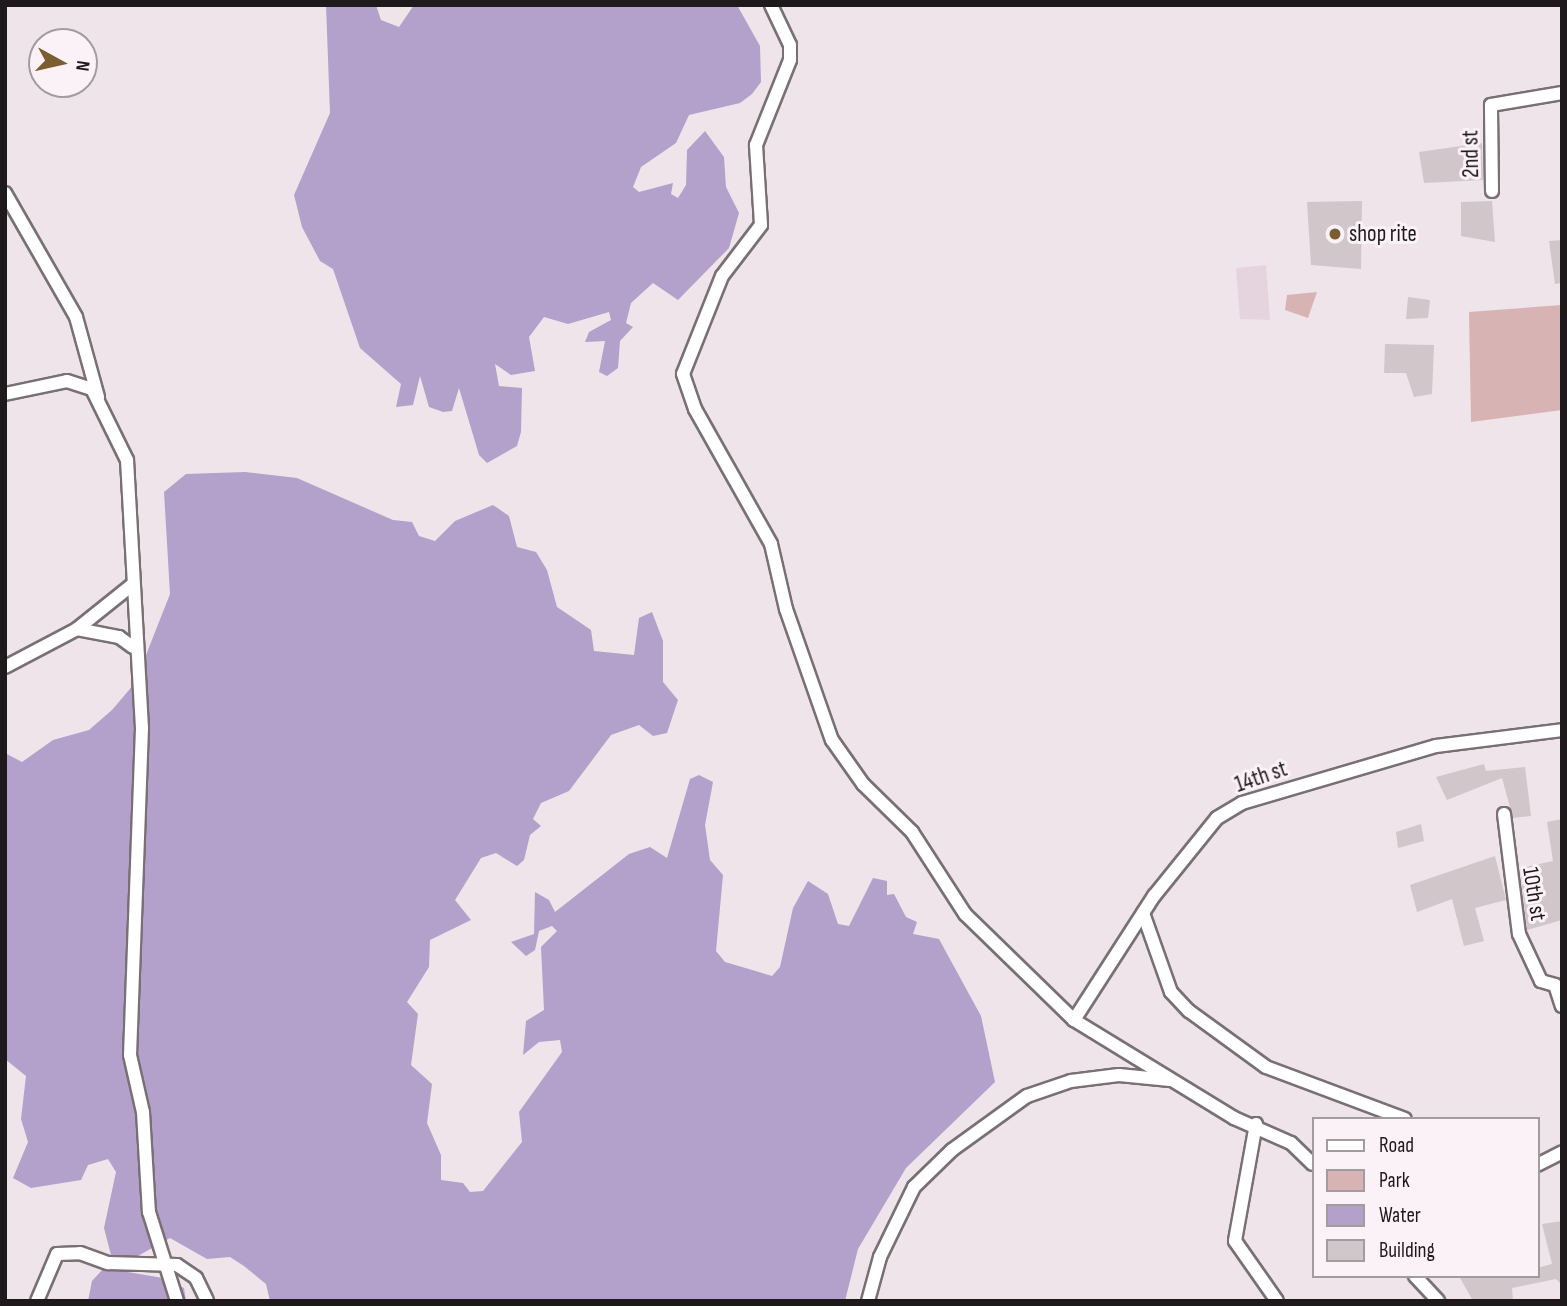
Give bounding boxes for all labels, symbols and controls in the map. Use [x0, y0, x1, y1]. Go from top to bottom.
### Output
north arrow [28, 28, 98, 98]
text: N [70, 59, 94, 72]
street label: 2nd st [1457, 130, 1485, 178]
place label: shop rite [1349, 220, 1417, 248]
marker: shop rite [1327, 226, 1343, 242]
street label: 14th st [1231, 755, 1291, 799]
street label: 10th st [1516, 865, 1552, 923]
legend [1312, 1117, 1539, 1278]
text: Road [1379, 1133, 1414, 1158]
text: Park [1379, 1168, 1410, 1193]
text: Water [1379, 1203, 1421, 1228]
text: Building [1379, 1238, 1435, 1263]

